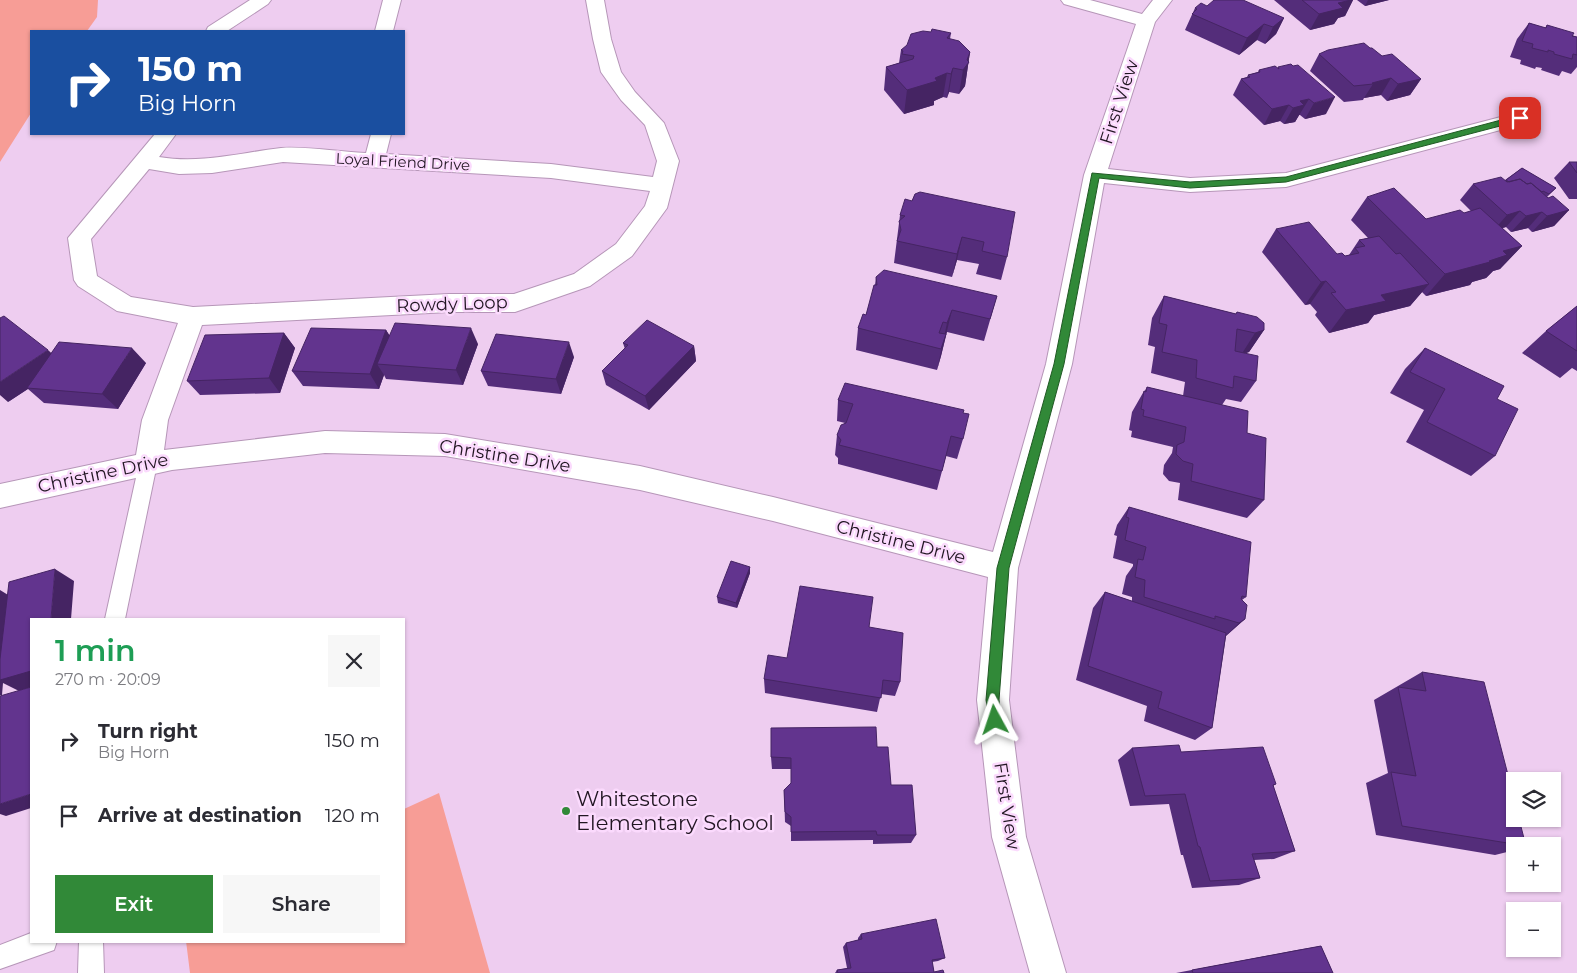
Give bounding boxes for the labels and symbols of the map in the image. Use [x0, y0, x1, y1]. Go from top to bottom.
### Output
street label: First View [1095, 57, 1143, 147]
pin [1499, 97, 1541, 139]
street label: Loyal Friend Drive [335, 148, 471, 175]
street label: Rowdy Loop [396, 291, 508, 317]
street label: Christine Drive [438, 435, 572, 477]
street label: Christine Drive [36, 448, 170, 498]
street label: Christine Drive [834, 515, 968, 569]
position arrow [968, 693, 1020, 745]
street label: First View [989, 761, 1025, 851]
place label: Whitestone Elementary School [576, 786, 774, 835]
marker: Whitestone Elementary School [560, 805, 572, 817]

